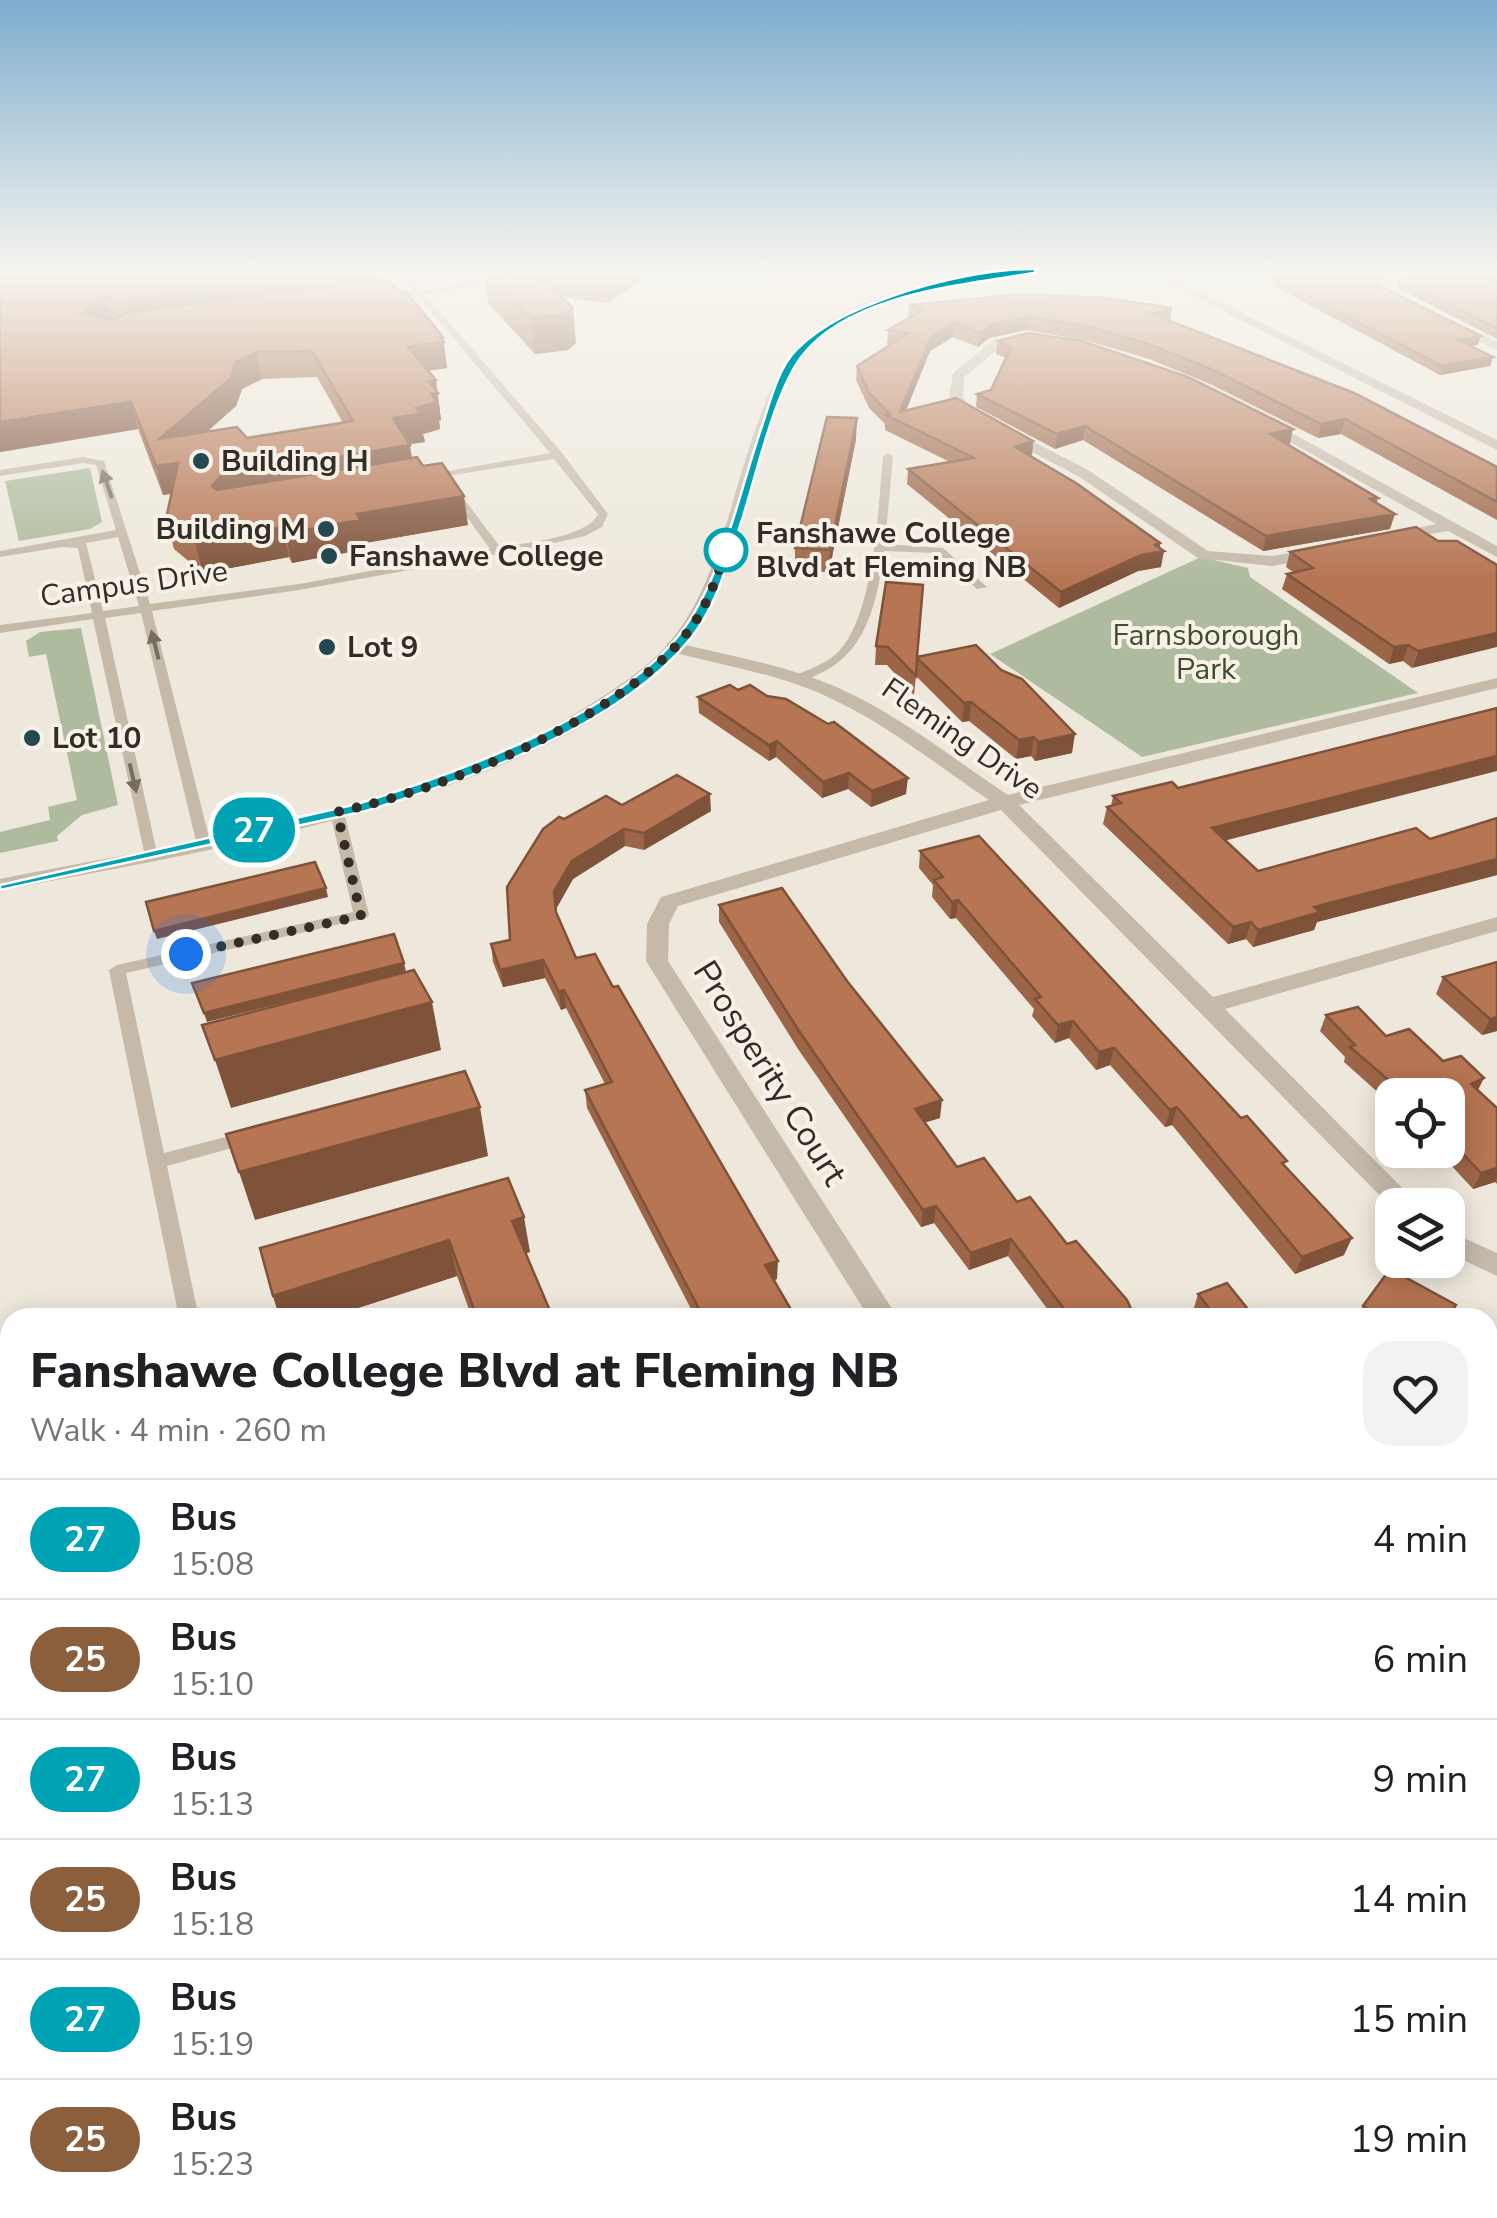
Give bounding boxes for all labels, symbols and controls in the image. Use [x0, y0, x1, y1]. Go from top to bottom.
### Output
place label: Building H [221, 441, 369, 482]
marker: Building H [190, 450, 212, 472]
one-way arrow [99, 469, 114, 499]
place label: Building M [155, 509, 306, 550]
place label: Fanshawe College Blvd at Fleming NB [756, 513, 1027, 588]
marker: Building M [315, 518, 337, 540]
marker: Fanshawe College Blvd at Fleming NB [705, 529, 747, 571]
place label: Fanshawe College [349, 536, 604, 577]
marker: Fanshawe College [318, 545, 340, 567]
street label: Campus Drive [38, 551, 230, 617]
park label: Farnsborough Park [1113, 615, 1299, 690]
place label: Lot 9 [347, 627, 418, 668]
one-way arrow [146, 629, 162, 660]
marker: Lot 9 [316, 636, 338, 658]
street label: Fleming Drive [874, 669, 1050, 809]
place label: Lot 10 [52, 718, 141, 759]
marker: Lot 10 [21, 727, 43, 749]
one-way arrow [126, 763, 142, 794]
line badge: 27 [209, 798, 299, 862]
text: 27 [233, 807, 275, 854]
your location [161, 929, 211, 979]
street label: Prosperity Court [682, 952, 858, 1195]
map controls [1375, 1078, 1465, 1278]
button: locate [1375, 1078, 1465, 1168]
button: layers [1375, 1188, 1465, 1278]
text: Fanshawe College Blvd at Fleming NB [30, 1338, 899, 1404]
button: heart [1363, 1341, 1468, 1446]
text: Walk · 4 min · 260 m [30, 1409, 327, 1452]
text: Bus [170, 1492, 237, 1543]
text: 4 min [1373, 1514, 1468, 1565]
text: 27 [64, 1516, 106, 1563]
text: 15:08 [170, 1543, 254, 1586]
text: Bus [170, 1612, 237, 1663]
text: 6 min [1373, 1634, 1468, 1685]
text: 25 [64, 1636, 106, 1683]
text: 15:10 [170, 1663, 254, 1706]
text: Bus [170, 1732, 237, 1783]
text: 9 min [1373, 1754, 1468, 1805]
text: 27 [64, 1756, 106, 1803]
text: 15:13 [170, 1783, 254, 1826]
text: Bus [170, 1852, 237, 1903]
text: 14 min [1350, 1874, 1468, 1925]
text: 25 [64, 1876, 106, 1923]
text: 15:18 [170, 1903, 254, 1946]
text: Bus [170, 1972, 237, 2023]
text: 15 min [1350, 1994, 1468, 2045]
text: 27 [64, 1996, 106, 2043]
text: 15:19 [170, 2023, 254, 2066]
text: Bus [170, 2092, 237, 2143]
text: 19 min [1350, 2114, 1468, 2165]
text: 25 [64, 2116, 106, 2163]
text: 15:23 [170, 2143, 254, 2186]

